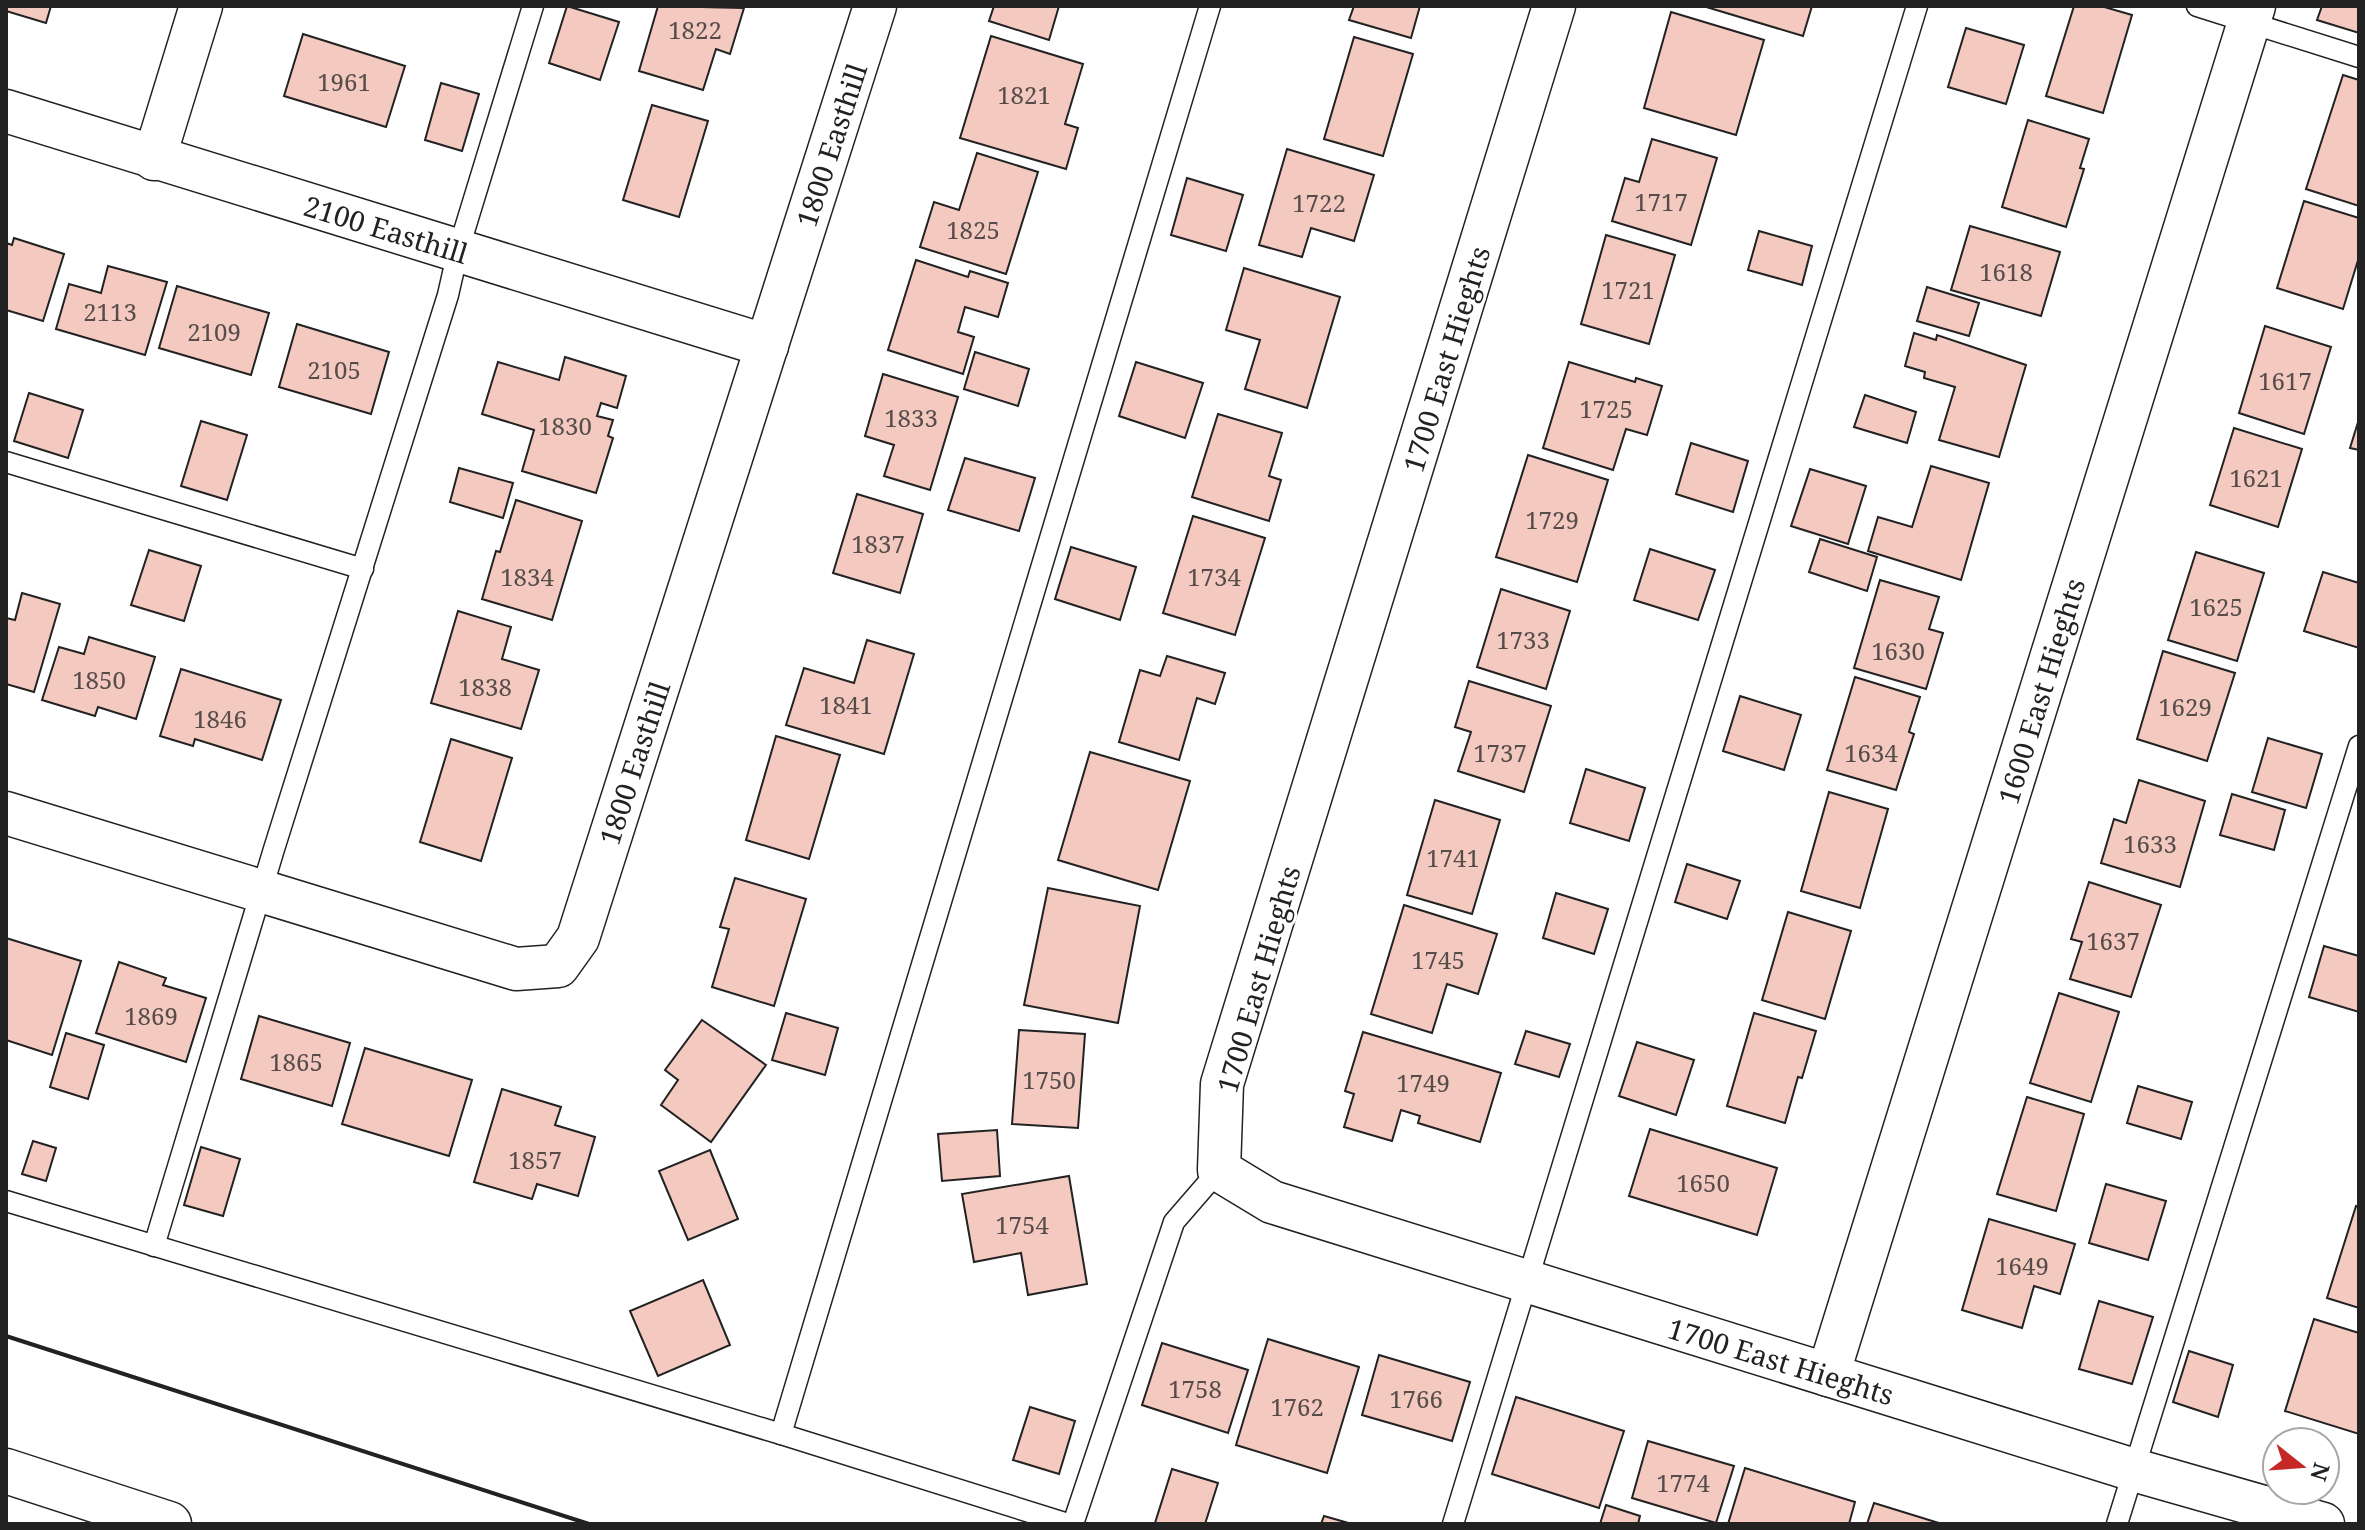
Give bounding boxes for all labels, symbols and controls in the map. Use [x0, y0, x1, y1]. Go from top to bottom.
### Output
house number: 1822 [668, 13, 722, 46]
street label: 1800 Easthill [787, 58, 875, 232]
house number: 1961 [317, 65, 371, 98]
house number: 1821 [997, 78, 1051, 111]
house number: 1717 [1634, 185, 1688, 218]
street label: 2100 Easthill [299, 186, 473, 272]
house number: 1722 [1292, 186, 1346, 219]
house number: 1825 [946, 213, 1000, 246]
street label: 1700 East Hieghts [1394, 241, 1498, 477]
house number: 1618 [1979, 255, 2033, 288]
house number: 1721 [1601, 273, 1655, 306]
house number: 2113 [83, 295, 137, 328]
house number: 2109 [187, 315, 241, 348]
house number: 2105 [307, 353, 361, 386]
house number: 1617 [2258, 364, 2312, 397]
house number: 1725 [1579, 392, 1633, 425]
house number: 1833 [884, 401, 938, 434]
house number: 1830 [538, 409, 592, 442]
house number: 1621 [2229, 461, 2283, 494]
house number: 1729 [1525, 503, 1579, 536]
house number: 1837 [851, 527, 905, 560]
house number: 1834 [500, 560, 554, 593]
house number: 1734 [1187, 560, 1241, 593]
street label: 1600 East Hieghts [1989, 573, 2093, 809]
house number: 1625 [2189, 590, 2243, 623]
house number: 1733 [1496, 623, 1550, 656]
house number: 1630 [1871, 634, 1925, 667]
house number: 1850 [72, 663, 126, 696]
house number: 1838 [458, 670, 512, 703]
street label: 1800 Easthill [590, 676, 678, 850]
house number: 1841 [819, 688, 873, 721]
house number: 1629 [2158, 690, 2212, 723]
house number: 1846 [193, 702, 247, 735]
house number: 1737 [1473, 736, 1527, 769]
house number: 1634 [1844, 736, 1898, 769]
house number: 1633 [2123, 827, 2177, 860]
house number: 1741 [1426, 841, 1480, 874]
street label: 1700 East Hieghts [1207, 861, 1309, 1097]
house number: 1637 [2086, 924, 2140, 957]
house number: 1745 [1411, 943, 1465, 976]
house number: 1869 [124, 999, 178, 1032]
house number: 1865 [269, 1045, 323, 1078]
house number: 1750 [1022, 1063, 1076, 1096]
house number: 1749 [1396, 1066, 1450, 1099]
house number: 1857 [508, 1143, 562, 1176]
house number: 1650 [1676, 1166, 1730, 1199]
house number: 1754 [995, 1208, 1049, 1241]
house number: 1649 [1995, 1249, 2049, 1282]
street label: 1700 East Hieghts [1663, 1309, 1899, 1413]
house number: 1758 [1168, 1372, 1222, 1405]
house number: 1766 [1389, 1382, 1443, 1415]
house number: 1762 [1270, 1390, 1324, 1423]
north arrow [2261, 1426, 2341, 1506]
text: N [2304, 1459, 2338, 1485]
house number: 1774 [1656, 1466, 1710, 1499]

